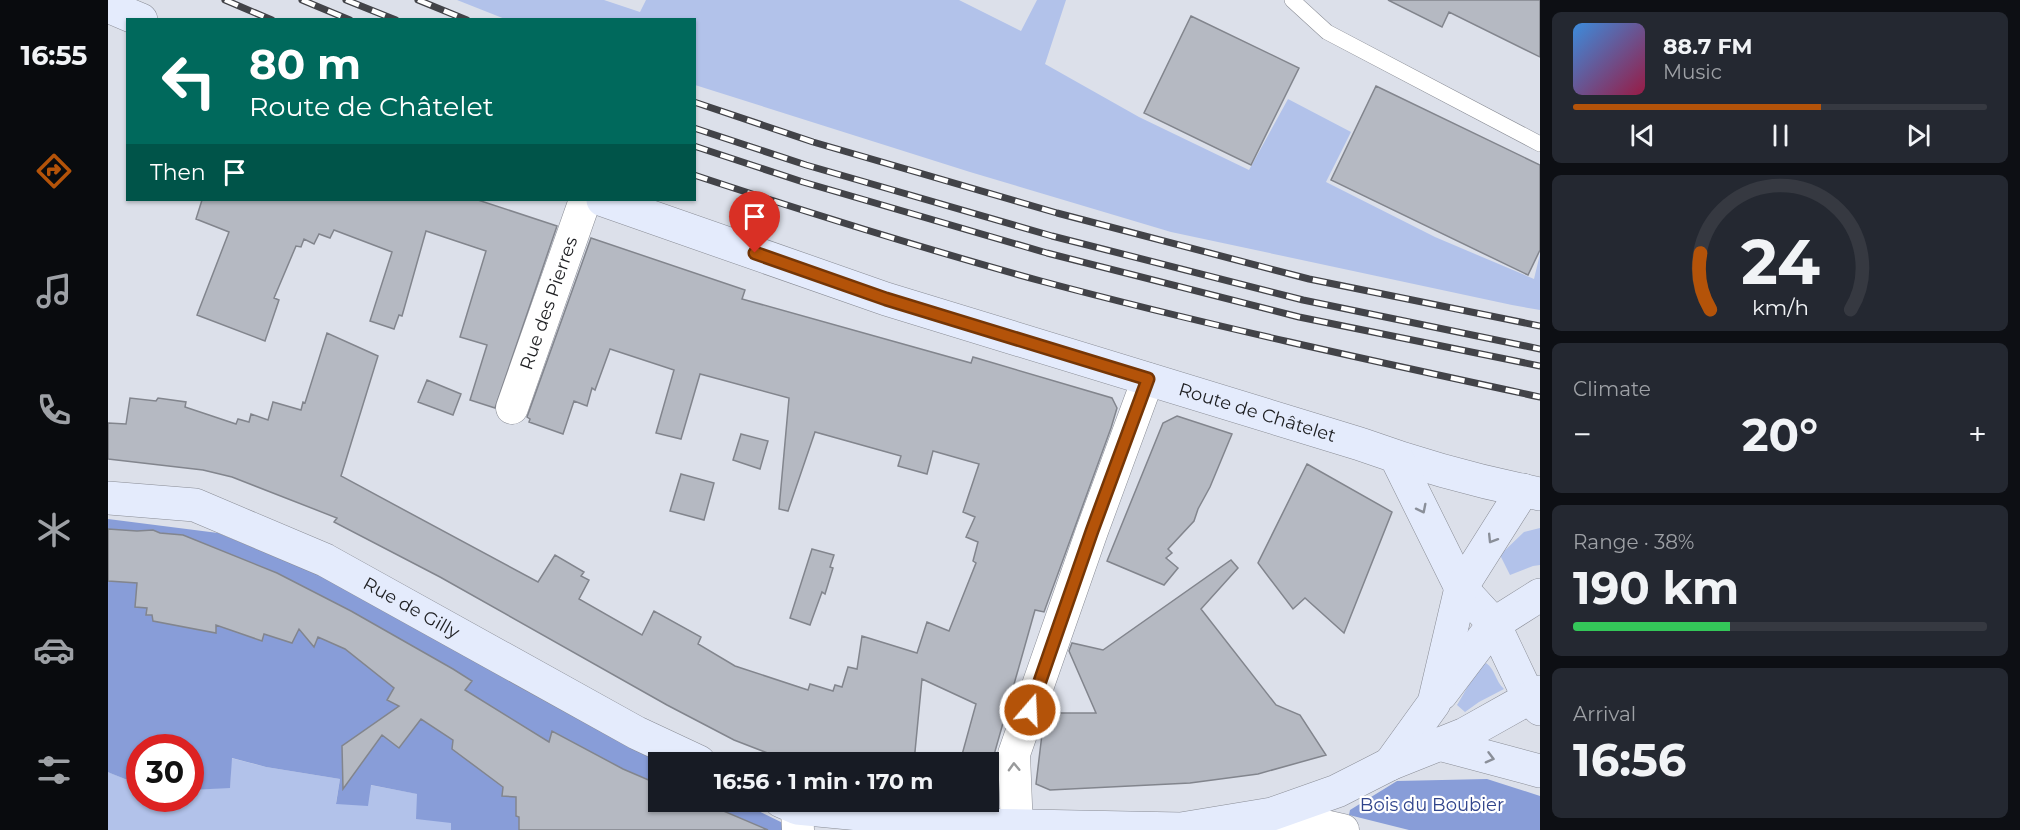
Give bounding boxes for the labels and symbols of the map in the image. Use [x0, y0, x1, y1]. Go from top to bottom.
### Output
pin [729, 191, 780, 253]
street label: Rue des Pierres [515, 233, 582, 373]
street label: Route de Châtelet [1176, 378, 1338, 447]
one-way arrow [1415, 503, 1426, 514]
one-way arrow [1488, 533, 1499, 544]
street label: Rue de Gilly [359, 572, 463, 643]
position arrow [998, 678, 1062, 742]
speed limit sign: 30 [126, 734, 204, 812]
one-way arrow [1484, 751, 1494, 763]
one-way arrow [1008, 762, 1021, 771]
park label: Bois du Boubier [1360, 794, 1504, 816]

